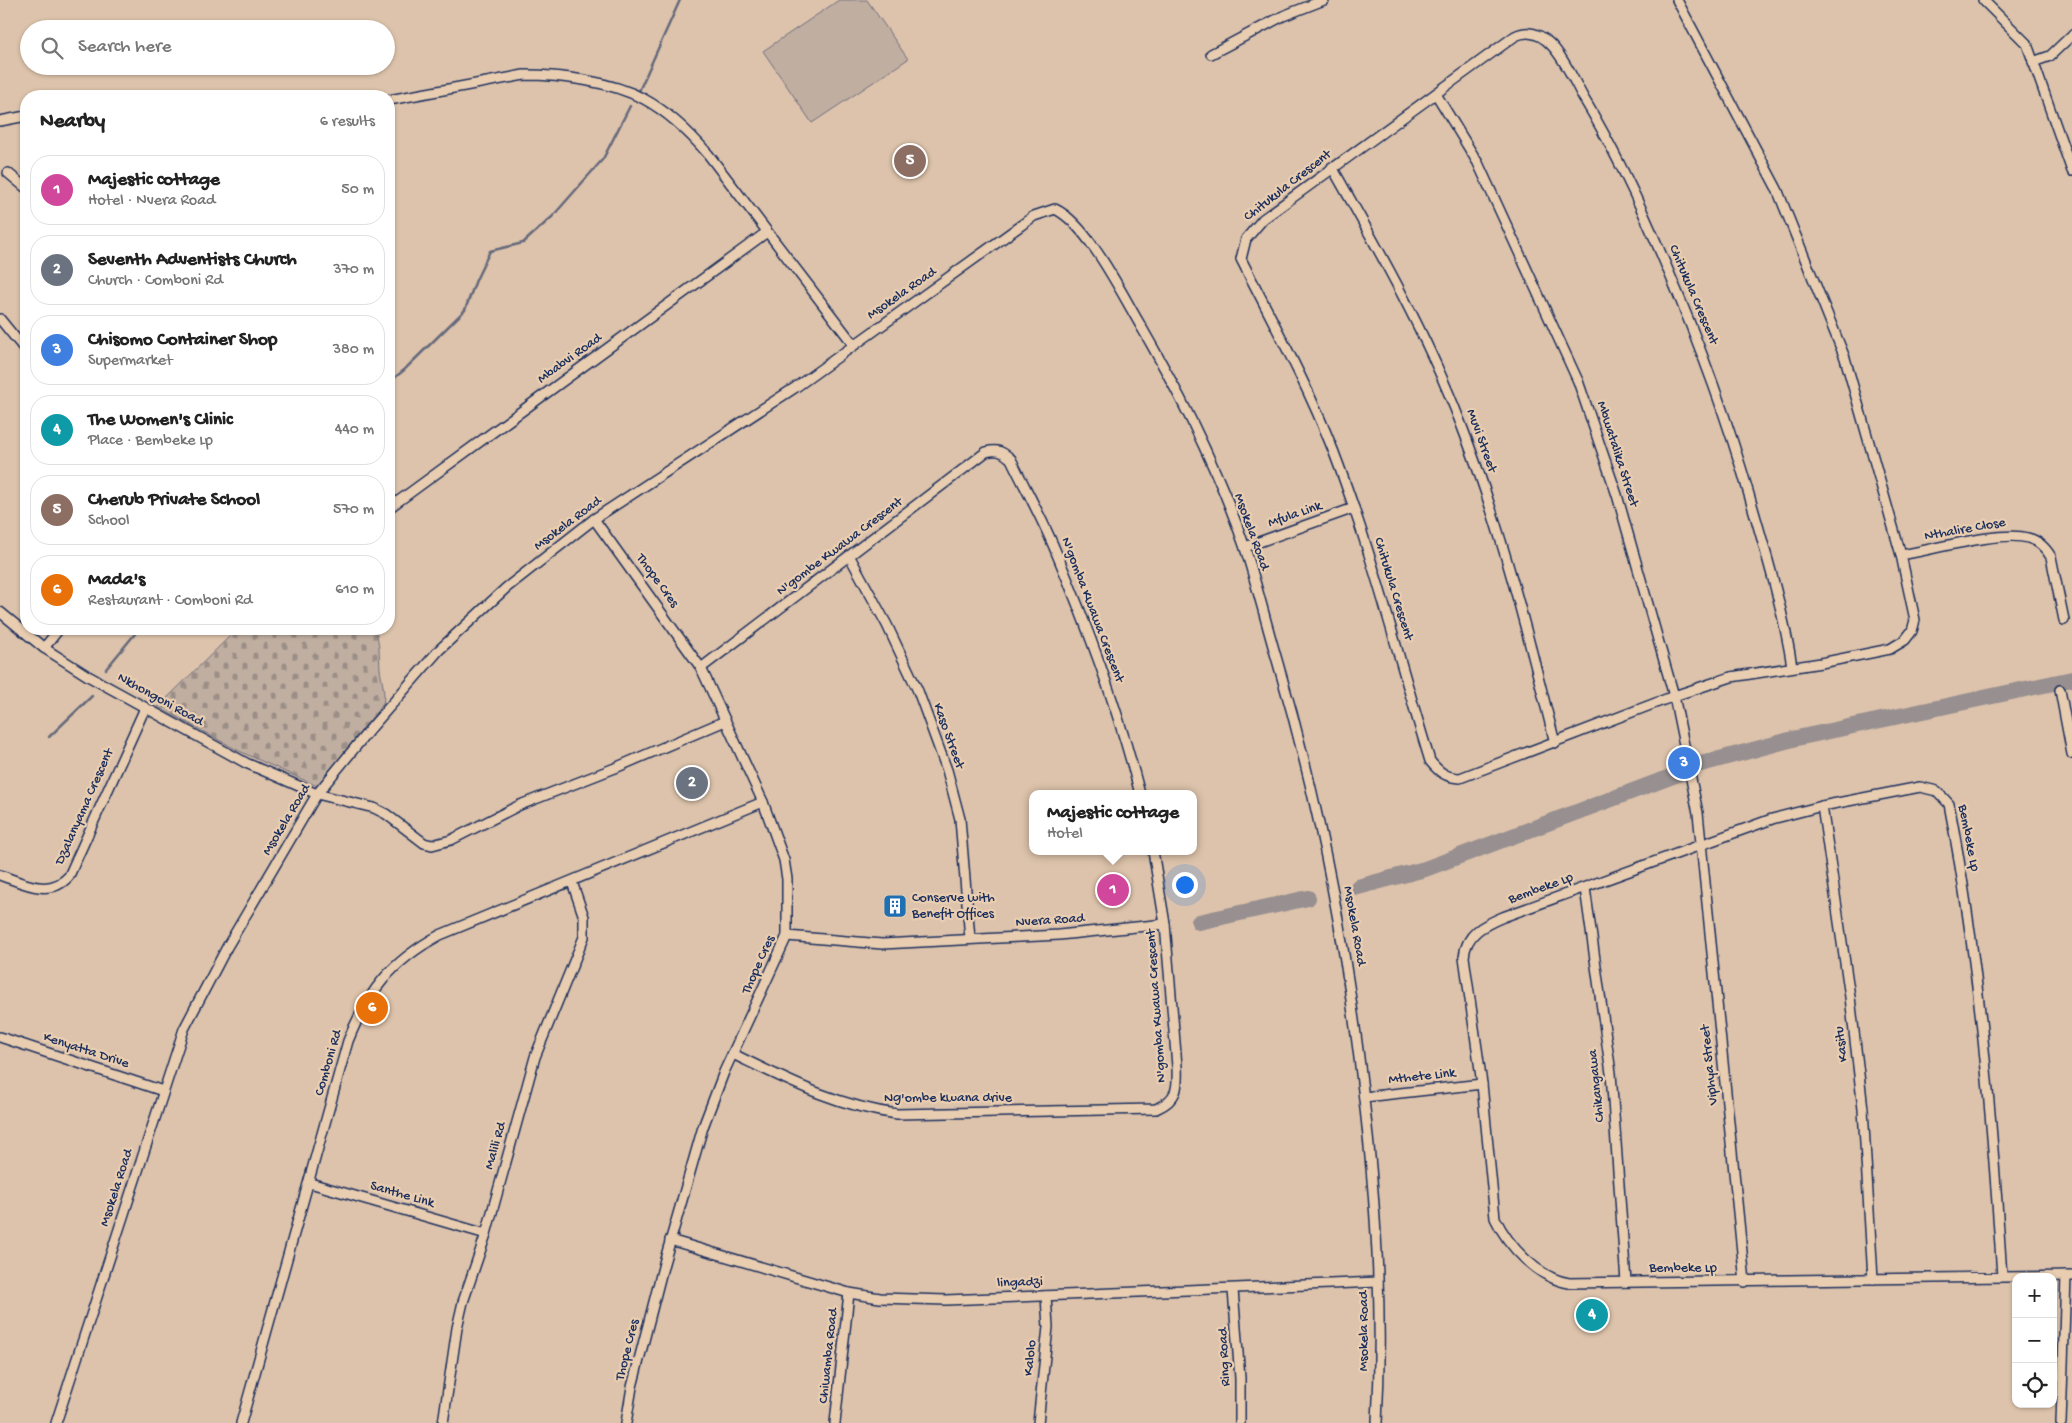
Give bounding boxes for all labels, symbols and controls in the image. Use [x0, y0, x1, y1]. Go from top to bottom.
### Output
search box [20, 20, 395, 75]
icon: search [38, 34, 66, 62]
text: Search here [78, 36, 172, 59]
text: Nearby [40, 110, 105, 135]
text: 6 results [320, 113, 375, 132]
pin: 5 [894, 142, 926, 180]
street label: Chitukula Crescent [1241, 146, 1336, 226]
text: Majestic cottage [88, 169, 220, 192]
text: 1 [54, 181, 60, 200]
text: 50 m [341, 181, 374, 200]
text: Hotel · Nvera Road [88, 192, 215, 211]
street label: Chitukula Crescent [1664, 243, 1722, 349]
text: Seventh Adventists Church [88, 249, 297, 272]
text: 2 [53, 261, 61, 280]
text: 370 m [333, 261, 374, 280]
street label: Msokela Road [864, 263, 941, 324]
text: Church · Comboni Rd [88, 272, 223, 291]
text: Chisomo Container Shop [88, 329, 277, 352]
street label: Mbabvi Road [535, 329, 607, 388]
text: 3 [53, 341, 61, 360]
text: 380 m [333, 341, 374, 360]
text: Supermarket [88, 352, 173, 371]
street label: Mbwatalika Street [1592, 399, 1642, 510]
street label: Muvi Street [1462, 407, 1501, 476]
text: The Women's Clinic [88, 409, 233, 432]
text: 4 [53, 421, 61, 440]
text: 440 m [335, 421, 374, 440]
text: Place · Bembeke Lp [88, 432, 213, 451]
text: Cherub Private School [88, 489, 260, 512]
street label: Msokela Road [1229, 491, 1273, 574]
street label: Msokela Road [531, 492, 607, 555]
street label: N'gombe Kwawa Crescent [774, 493, 907, 600]
street label: Mfula Link [1266, 497, 1326, 532]
text: 5 [53, 501, 61, 520]
text: 570 m [333, 501, 374, 520]
text: School [88, 512, 130, 531]
street label: Nthalire Close [1923, 514, 2008, 545]
street label: N'gomba Kwawa Crescent [1056, 535, 1128, 686]
street label: Chitukula Crescent [1369, 536, 1417, 644]
street label: Thope Cres [631, 550, 683, 612]
text: Mada's [88, 569, 145, 592]
text: 6 [53, 581, 61, 600]
text: 610 m [335, 581, 374, 600]
text: Restaurant · Comboni Rd [88, 592, 252, 611]
street label: Nkhongoni Road [114, 669, 208, 731]
street label: Kaso Street [928, 701, 968, 772]
pin: 3 [1668, 744, 1700, 782]
street label: Dzalanyama Crescent [51, 745, 119, 869]
pin: 2 [676, 764, 708, 802]
street label: Msokela Road [259, 780, 316, 859]
popup [1029, 790, 1197, 855]
text: Majestic cottage [1047, 802, 1179, 825]
street label: Bembeke Lp [1953, 802, 1983, 873]
text: Hotel [1047, 825, 1083, 844]
street label: Bembeke Lp [1505, 869, 1576, 909]
pin: 1 [1097, 871, 1129, 909]
your location [1172, 872, 1198, 898]
street label: Msokela Road [1339, 885, 1370, 969]
place label: Conserve with Benefit Offices [911, 890, 995, 923]
building icon: Conserve with Benefit Offices [882, 893, 908, 919]
street label: Nvera Road [1015, 910, 1087, 932]
street label: N'gomba Kwawa Crescent [1143, 927, 1171, 1083]
street label: Thope Cres [738, 932, 780, 998]
pin: 6 [356, 989, 388, 1027]
street label: Viphya Street [1697, 1023, 1723, 1107]
street label: Kasitu [1831, 1025, 1853, 1063]
street label: Comboni Rd [311, 1026, 347, 1098]
street label: Kenyatta Drive [41, 1029, 132, 1073]
street label: Chikangawa [1585, 1048, 1609, 1123]
street label: Mthete Link [1388, 1065, 1458, 1089]
street label: Ng'ombe kwana drive [884, 1090, 1013, 1107]
street label: Malili Rd [481, 1119, 511, 1172]
street label: Msokela Road [96, 1145, 138, 1229]
street label: Santhe Link [368, 1178, 438, 1213]
street label: Bembeke Lp [1648, 1260, 1717, 1277]
map controls [2012, 1273, 2057, 1408]
button: + [2012, 1273, 2057, 1318]
street label: lingadzi [997, 1274, 1043, 1292]
street label: Msokela Road [1356, 1289, 1373, 1371]
pin: 4 [1576, 1296, 1608, 1334]
street label: Chiwamba Road [816, 1306, 843, 1405]
street label: Thope Cres [612, 1317, 644, 1383]
button: − [2012, 1318, 2057, 1363]
street label: Ring Road [1215, 1325, 1235, 1387]
street label: Kalolo [1021, 1339, 1041, 1377]
button: locate [2012, 1363, 2057, 1408]

